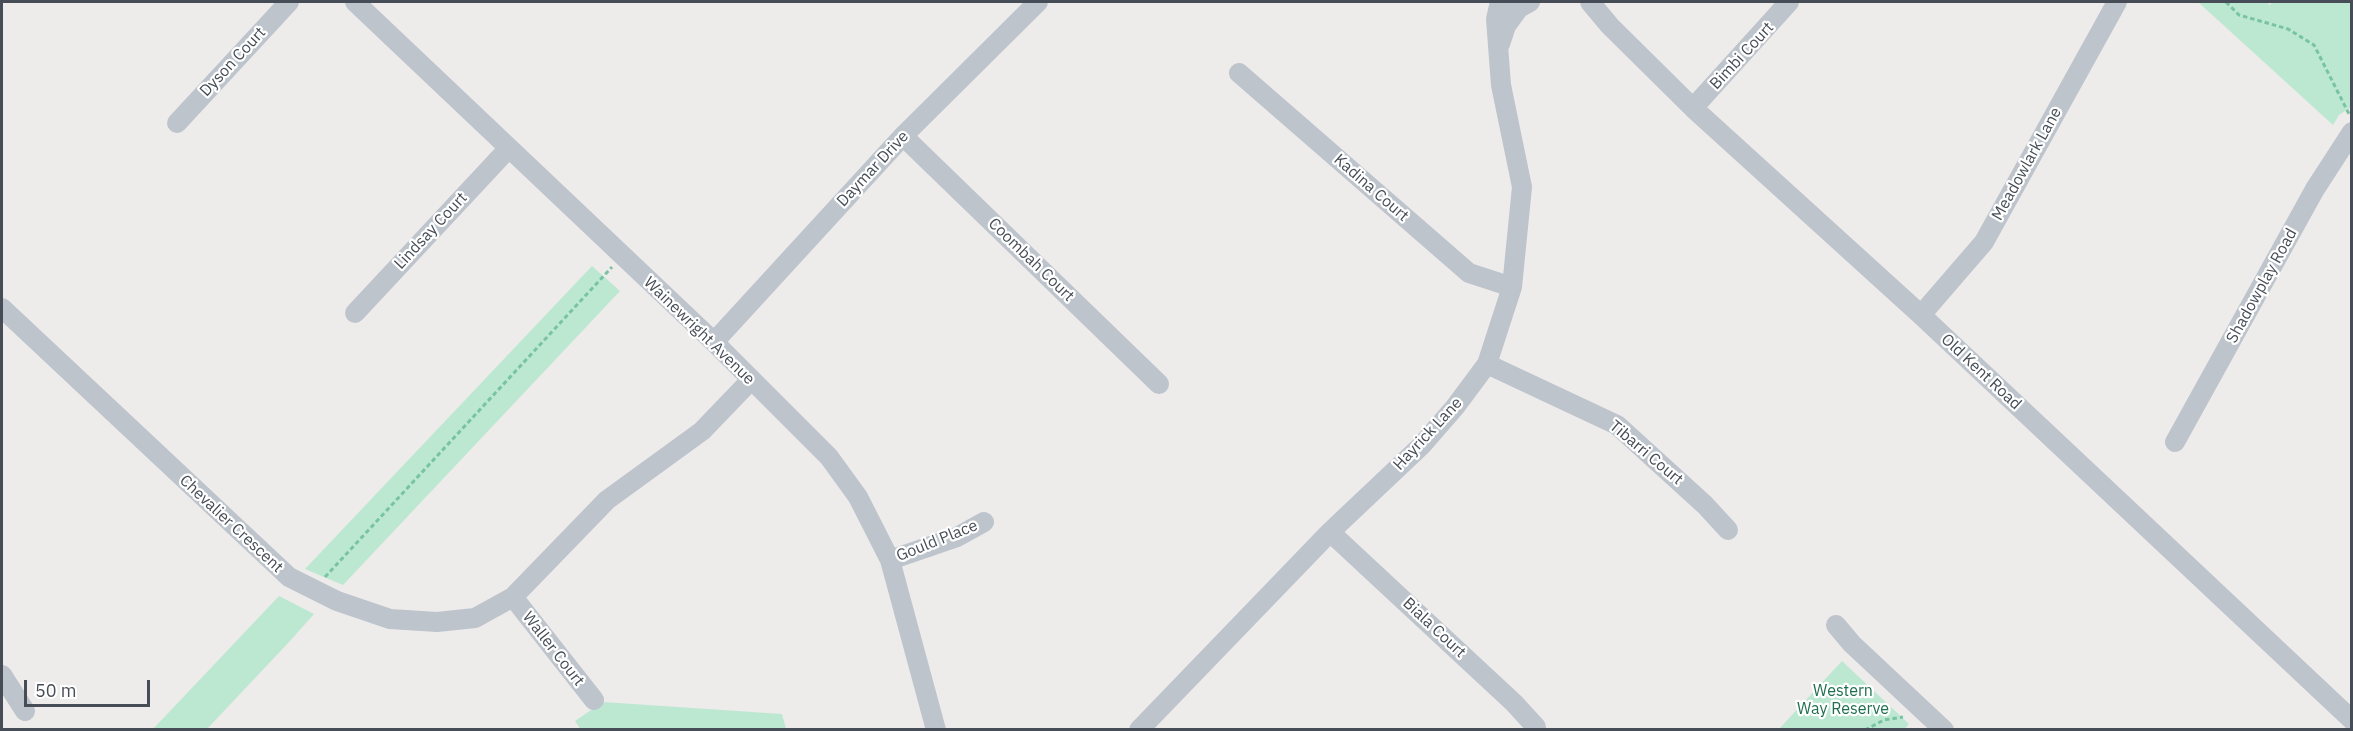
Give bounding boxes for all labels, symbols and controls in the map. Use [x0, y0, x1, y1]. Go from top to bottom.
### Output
street label: Bimbi Court [1706, 18, 1778, 94]
street label: Dyson Court [196, 23, 270, 101]
street label: Meadowlark Lane [1988, 104, 2066, 224]
street label: Daymar Drive [833, 127, 913, 211]
street label: Kadina Court [1330, 150, 1412, 226]
street label: Lindsay Court [391, 189, 471, 273]
street label: Coombah Court [984, 214, 1078, 306]
street label: Shadowplay Road [2223, 225, 2301, 347]
street label: Wainewright Avenue [639, 273, 759, 389]
street label: Old Kent Road [1937, 330, 2025, 414]
street label: Hayrick Lane [1390, 394, 1466, 474]
street label: Tibarri Court [1605, 417, 1687, 489]
street label: Chevalier Crescent [175, 471, 287, 577]
street label: Gould Place [894, 516, 980, 566]
street label: Biala Court [1398, 594, 1470, 662]
street label: Waller Court [518, 608, 588, 690]
scale bar [27, 668, 153, 706]
text: 50 m [35, 679, 77, 702]
park label: Western Way Reserve [1797, 681, 1889, 719]

